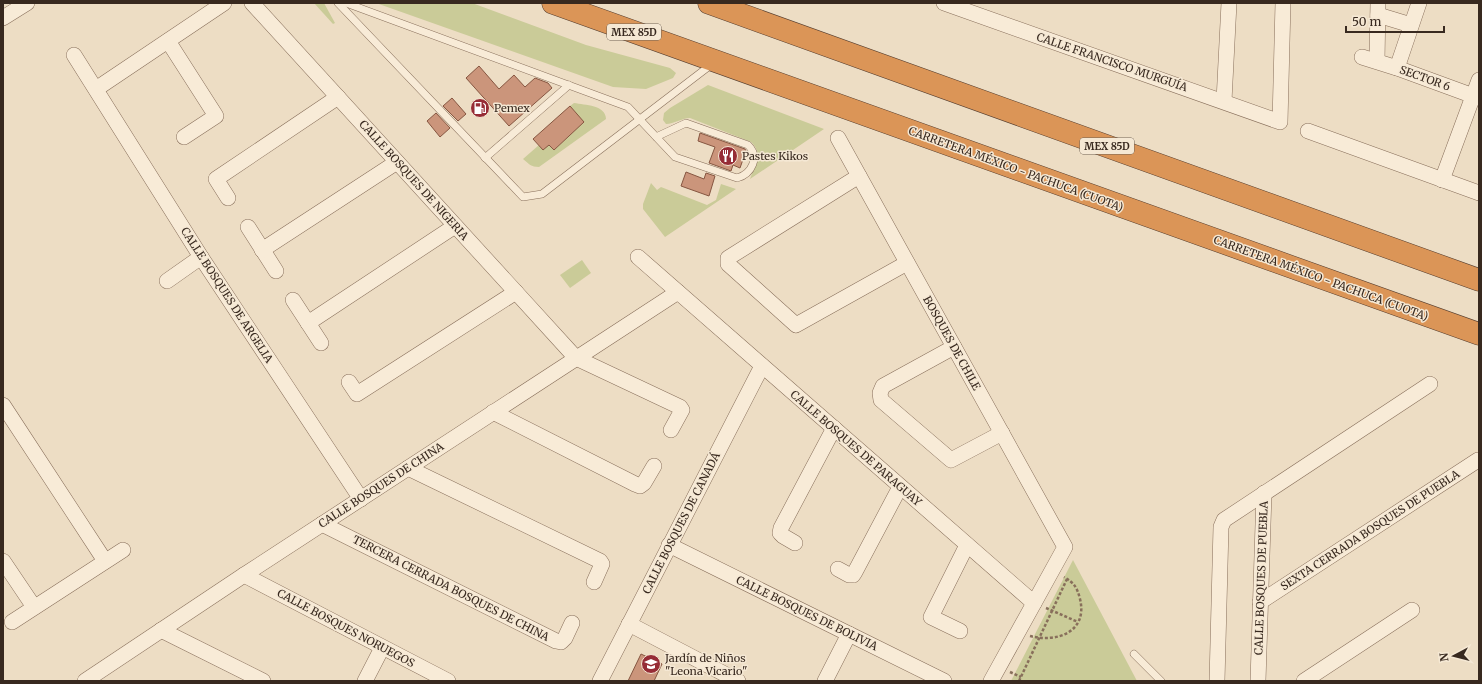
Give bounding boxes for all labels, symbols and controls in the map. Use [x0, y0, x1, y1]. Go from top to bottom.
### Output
scale bar [1346, 8, 1444, 34]
text: 50 m [1352, 14, 1381, 29]
road number: MEX 85D [607, 24, 661, 40]
street label: CALLE FRANCISCO MURGUÍA [1035, 30, 1190, 95]
street label: SECTOR 6 [1398, 62, 1453, 94]
fuel station icon: Pemex [469, 97, 491, 119]
place label: Pemex [494, 101, 530, 115]
street label: CALLE BOSQUES DE NIGERIA [356, 117, 472, 243]
street label: CARRETERA MÉXICO - PACHUCA (CUOTA) [907, 124, 1125, 214]
road number: MEX 85D [1080, 138, 1134, 154]
restaurant icon: Pastes Kikos [717, 145, 739, 167]
place label: Pastes Kikos [742, 149, 808, 163]
street label: CALLE BOSQUES DE ARGELIA [178, 225, 276, 366]
street label: CARRETERA MÉXICO - PACHUCA (CUOTA) [1212, 233, 1430, 323]
street label: BOSQUES DE CHILE [920, 293, 984, 393]
street label: CALLE BOSQUES DE PARAGUAY [787, 387, 925, 509]
street label: CALLE BOSQUES DE CHINA [316, 439, 446, 531]
street label: CALLE BOSQUES DE CANADÁ [639, 450, 723, 596]
street label: SEXTA CERRADA BOSQUES DE PUEBLA [1278, 467, 1462, 593]
street label: CALLE BOSQUES DE PUEBLA [1251, 500, 1271, 655]
street label: TERCERA CERRADA BOSQUES DE CHINA [350, 532, 552, 644]
street label: CALLE BOSQUES DE BOLIVIA [734, 573, 880, 654]
street label: CALLE BOSQUES NORUEGOS [275, 586, 418, 670]
north arrow [1434, 636, 1474, 676]
place label: Jardín de Niños "Leona Vicario" [664, 651, 748, 678]
text: N [1437, 652, 1452, 662]
school or university icon: Jardín de Niños "Leona Vicario" [640, 653, 662, 675]

